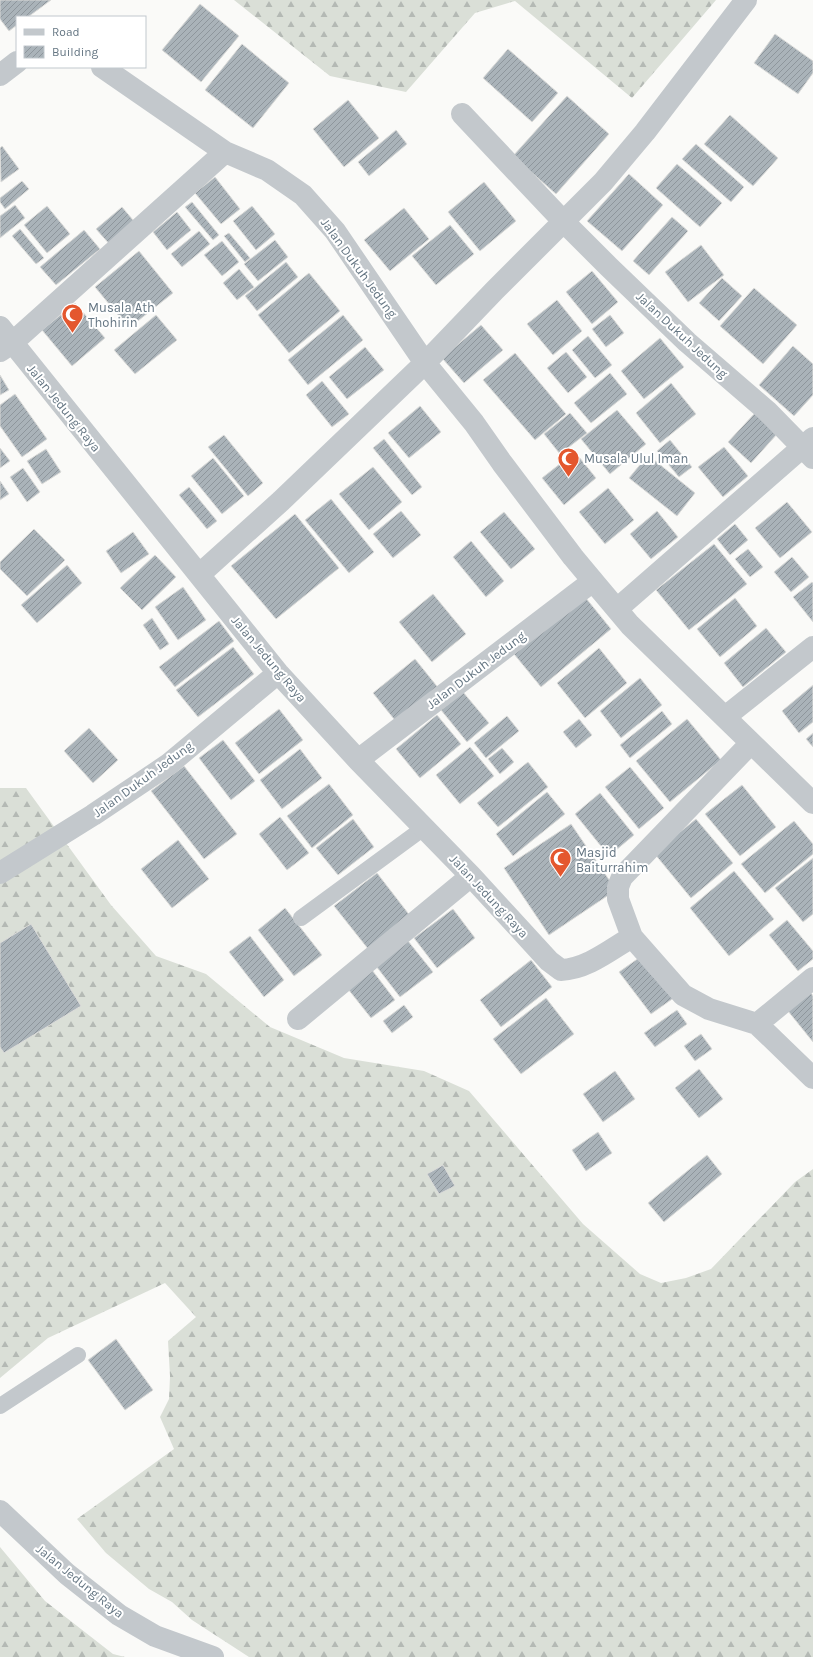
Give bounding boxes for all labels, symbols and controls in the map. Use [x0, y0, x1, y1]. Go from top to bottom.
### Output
legend [16, 16, 146, 68]
text: Road [52, 25, 80, 39]
text: Building [52, 45, 99, 59]
street label: Jalan Dukuh Jedung [318, 215, 401, 321]
street label: Jalan Dukuh Jedung [633, 289, 731, 382]
place label: Musala Ath Thohirin [88, 300, 155, 330]
mosque icon: Musala Ath Thohirin [60, 301, 86, 334]
street label: Jalan Jedung Raya [24, 361, 104, 455]
mosque icon: Musala Ulul Iman [556, 445, 582, 478]
place label: Musala Ulul Iman [584, 451, 688, 466]
street label: Jalan Jedung Raya [228, 613, 310, 705]
street label: Jalan Dukuh Jedung [424, 628, 529, 712]
street label: Jalan Dukuh Jedung [90, 737, 196, 820]
place label: Masjid Baiturrahim [576, 845, 648, 875]
mosque icon: Masjid Baiturrahim [547, 846, 573, 879]
street label: Jalan Jedung Raya [447, 851, 531, 941]
street label: Jalan Jedung Raya [33, 1541, 127, 1621]

